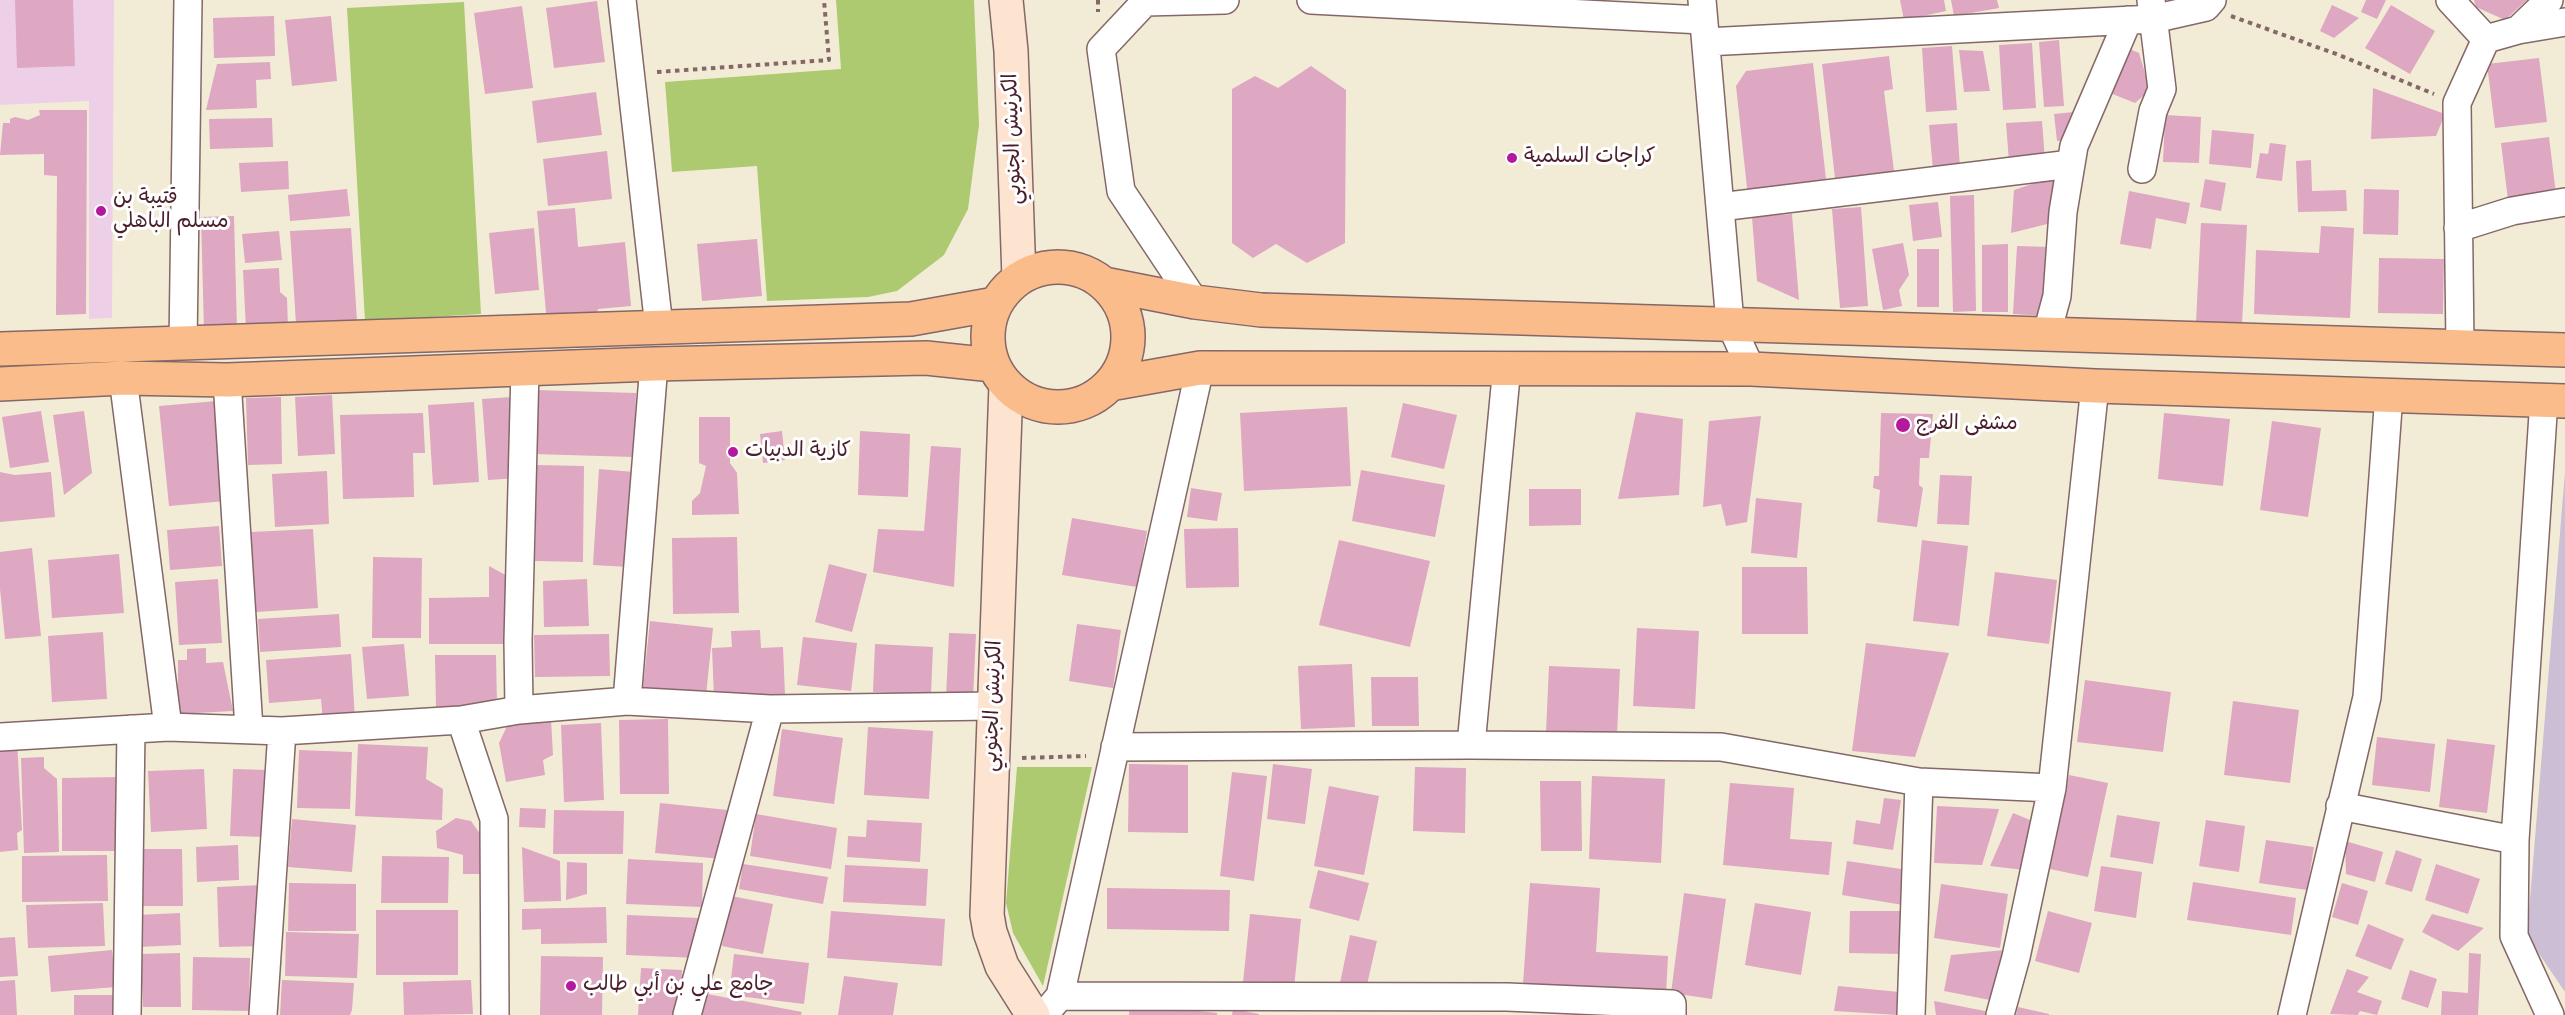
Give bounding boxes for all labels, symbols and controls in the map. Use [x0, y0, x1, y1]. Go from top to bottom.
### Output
street label: الكرنيش الجنوبي [999, 73, 1029, 205]
place label: كراجات السلمية [1524, 145, 1656, 171]
marker: كراجات السلمية [1505, 151, 1519, 165]
place label: قتيبة بن مسلم الباهلي [113, 186, 229, 236]
marker: قتيبة بن مسلم الباهلي [94, 204, 108, 218]
place label: مشفى الفرج [1916, 412, 2018, 438]
marker: مشفى الفرج [1894, 416, 1912, 434]
place label: كازية الدبيات [745, 439, 851, 465]
marker: كازية الدبيات [726, 445, 740, 459]
street label: الكرنيش الجنوبي [979, 640, 1009, 772]
place label: جامع علي بن أبي طالب [583, 973, 774, 999]
marker: جامع علي بن أبي طالب [564, 979, 578, 993]

